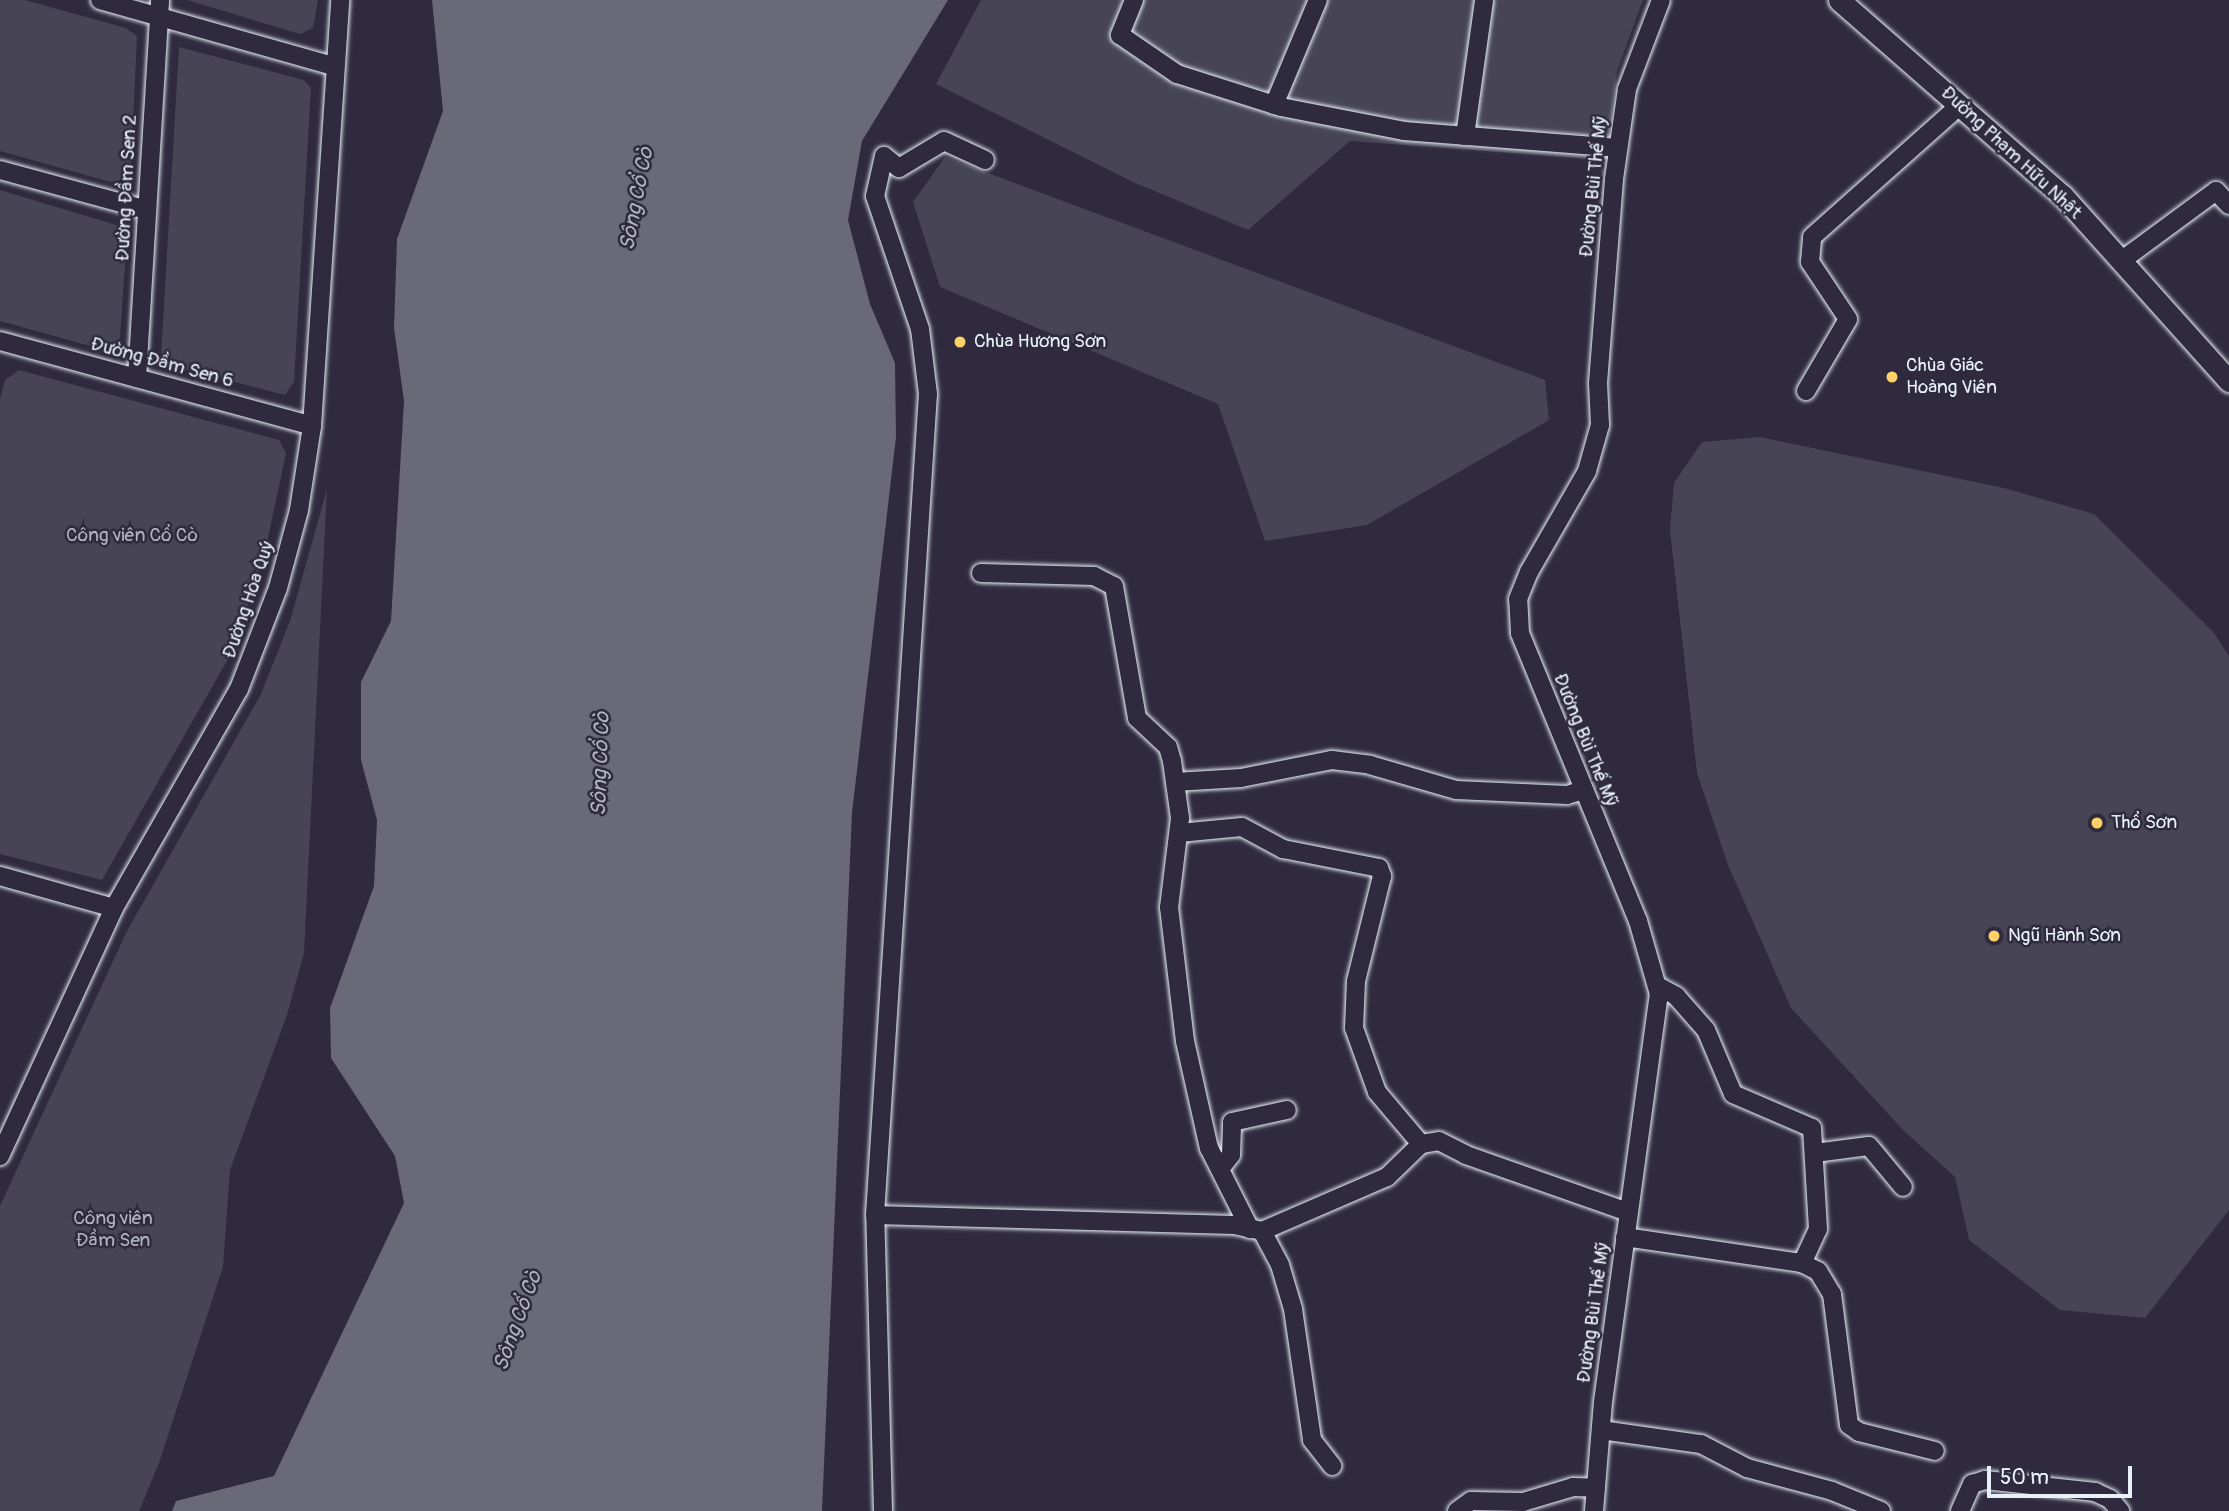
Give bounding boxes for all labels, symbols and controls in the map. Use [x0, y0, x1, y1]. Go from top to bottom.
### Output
street label: Đường Phạm Hữu Nhật [1936, 82, 2086, 224]
street label: Đường Đầm Sen 2 [112, 114, 142, 262]
street label: Đường Bùi Thế Mỹ [1575, 116, 1613, 258]
water label: Sông Cổ Cò [615, 145, 659, 253]
place label: Chùa Hương Sơn [974, 331, 1106, 353]
street label: Đường Đầm Sen 6 [88, 333, 236, 393]
marker: Chùa Hương Sơn [952, 334, 968, 350]
place label: Chùa Giác Hoàng Viên [1906, 355, 1997, 399]
marker: Chùa Giác Hoàng Viên [1884, 369, 1900, 385]
park label: Công viên Cổ Cò [66, 525, 198, 547]
street label: Đường Hòa Quý [218, 538, 280, 662]
street label: Đường Bùi Thế Mỹ [1548, 670, 1622, 810]
water label: Sông Cổ Cò [587, 712, 615, 816]
place label: Thổ Sơn [2111, 812, 2177, 834]
marker: Thổ Sơn [2089, 815, 2105, 831]
place label: Ngũ Hành Sơn [2008, 925, 2121, 947]
marker: Ngũ Hành Sơn [1986, 928, 2002, 944]
park label: Công viên Đầm Sen [73, 1208, 153, 1252]
street label: Đường Bùi Thế Mỹ [1573, 1241, 1615, 1385]
water label: Sông Cổ Cò [488, 1268, 548, 1374]
scale bar [1991, 1452, 2136, 1496]
text: 50 m [2000, 1464, 2049, 1491]

